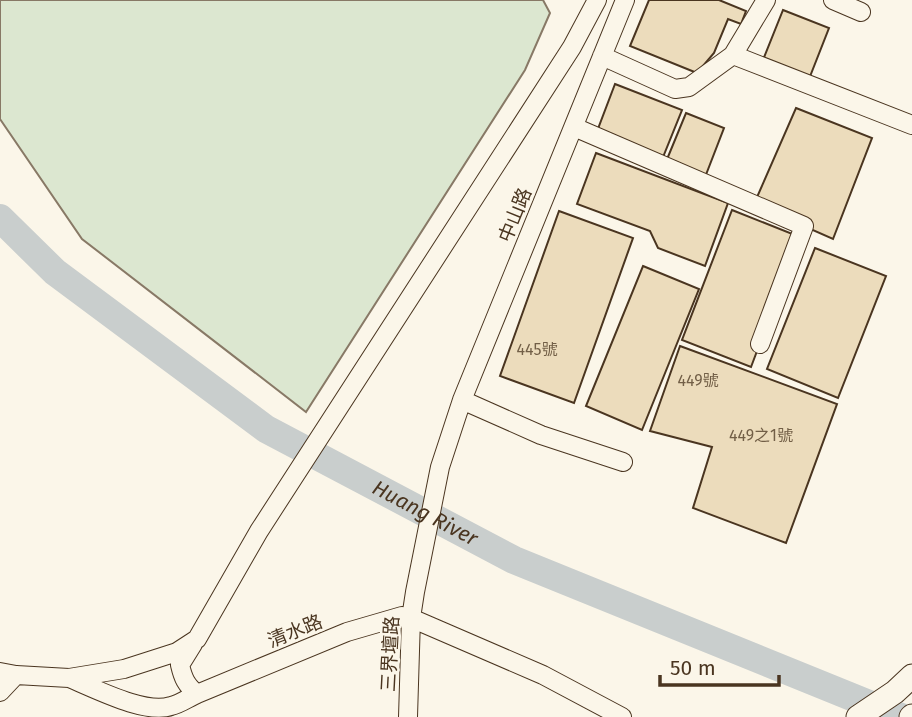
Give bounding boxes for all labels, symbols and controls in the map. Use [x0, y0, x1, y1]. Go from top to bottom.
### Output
street label: 中山路 [494, 184, 536, 246]
house number: 445號 [517, 340, 557, 359]
house number: 449號 [677, 371, 719, 390]
house number: 449之1號 [729, 426, 793, 445]
water label: Huang River [368, 475, 483, 552]
street label: 清水路 [264, 610, 326, 652]
street label: 三界壇路 [377, 615, 403, 693]
scale bar [660, 644, 779, 688]
text: 50 m [670, 655, 716, 681]

